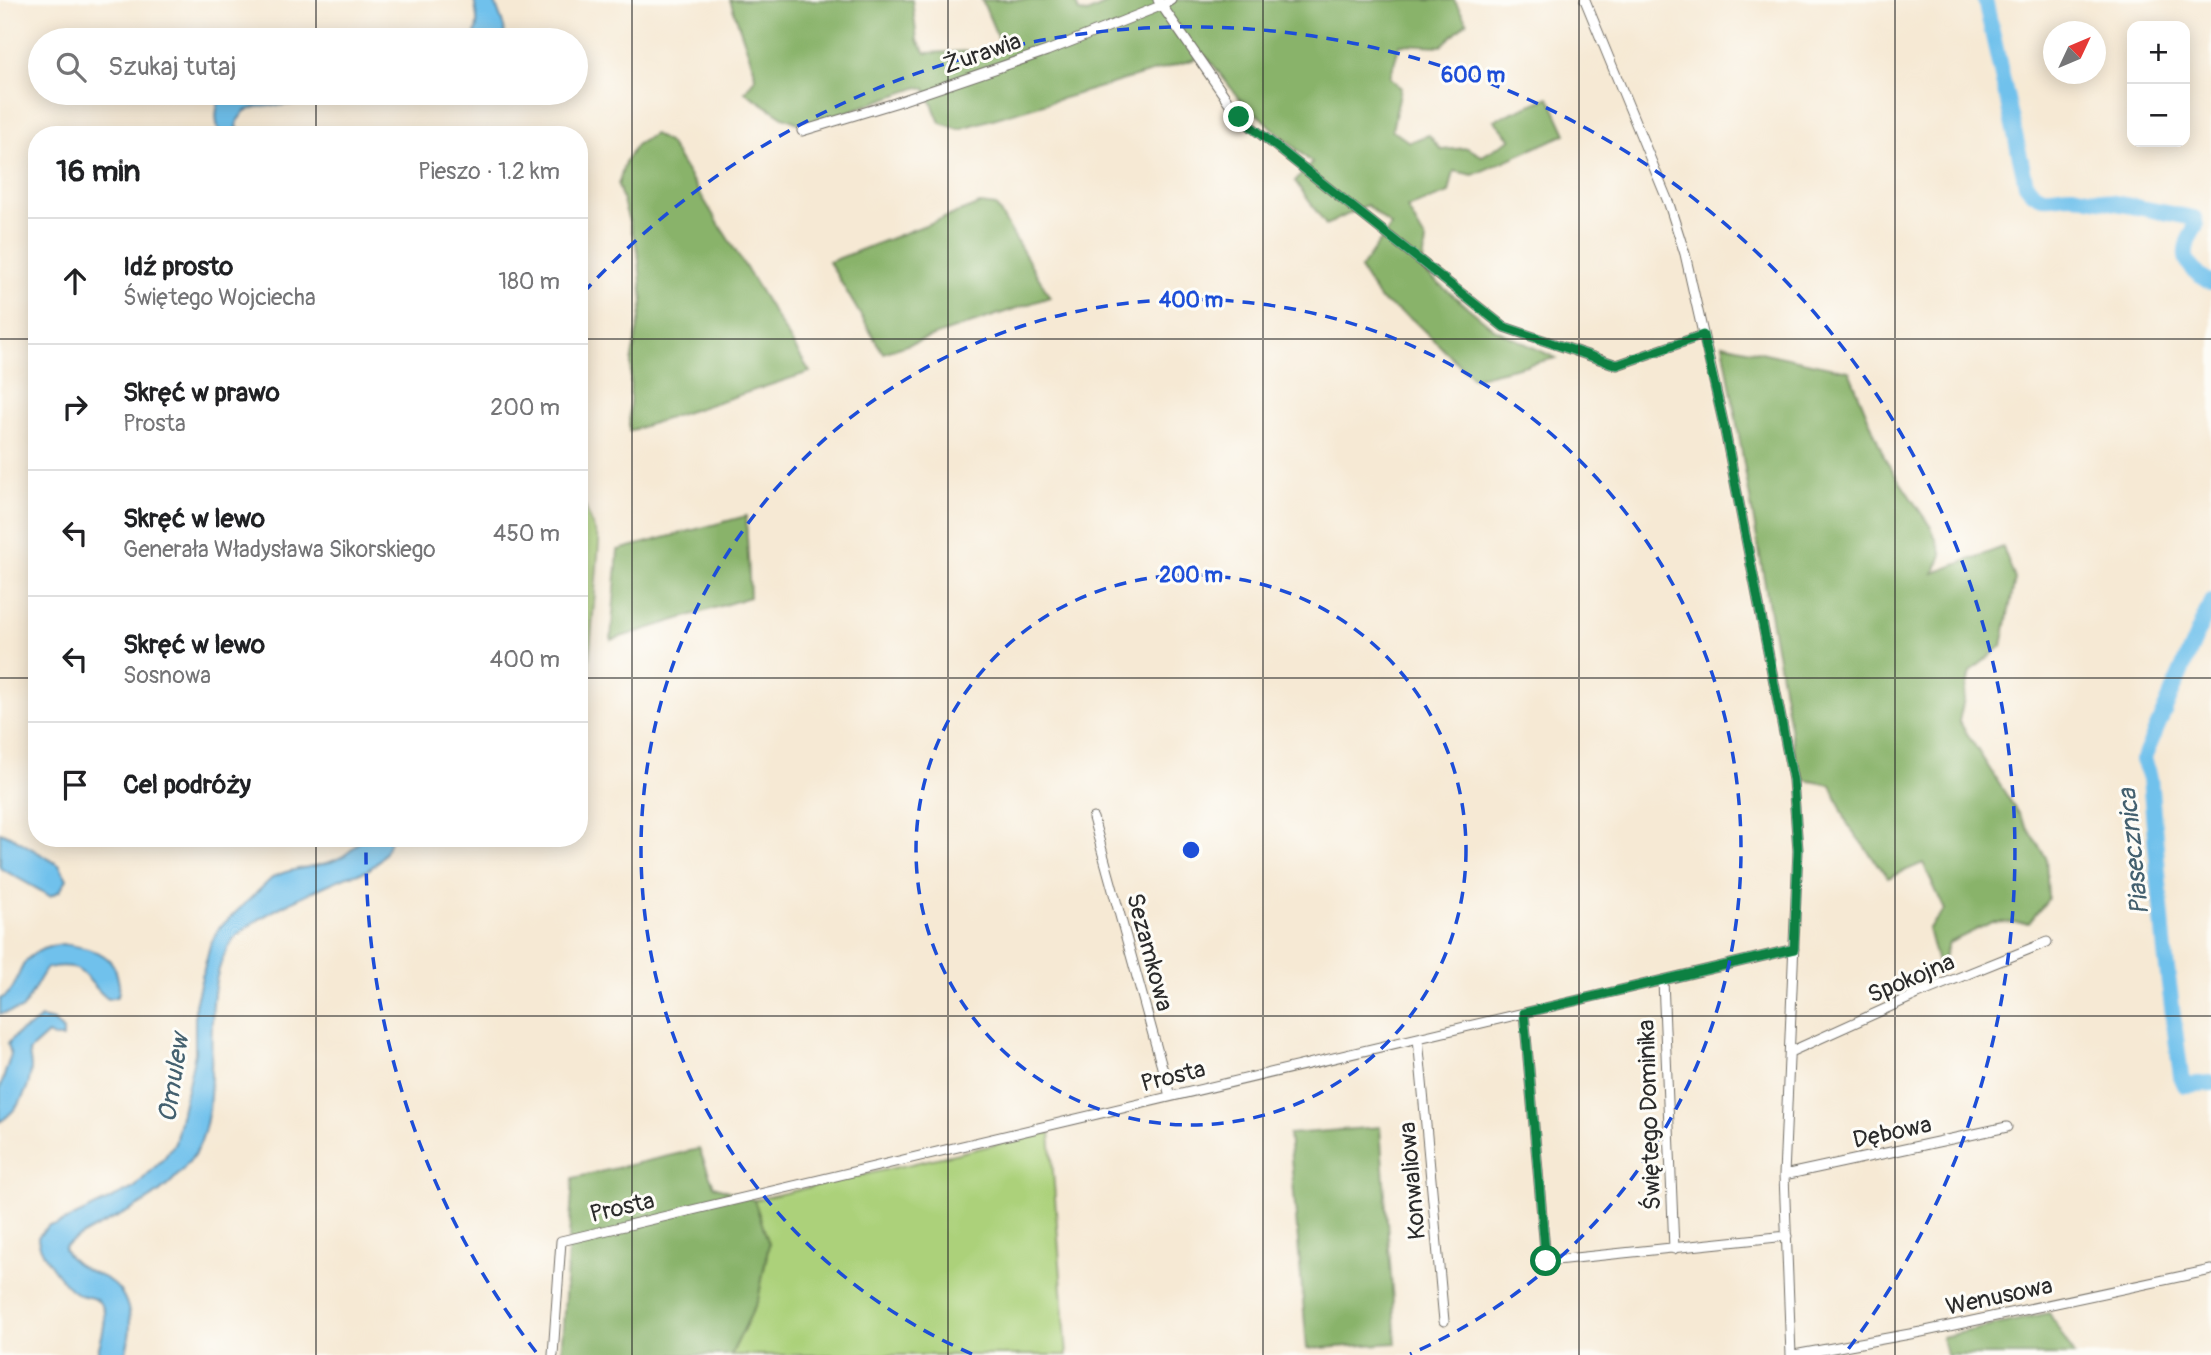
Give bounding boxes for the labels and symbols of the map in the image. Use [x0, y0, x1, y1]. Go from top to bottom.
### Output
north arrow [2043, 21, 2106, 84]
street label: Żurawia [939, 27, 1025, 80]
text: 600 m [1441, 62, 1505, 89]
route end [1223, 101, 1254, 132]
text: 400 m [1159, 287, 1223, 314]
text: 200 m [1159, 562, 1223, 589]
water label: Piasecznica [2111, 785, 2157, 917]
centre of rings [1179, 838, 1203, 862]
street label: Sezamkowa [1120, 890, 1179, 1014]
street label: Spokojna [1863, 947, 1959, 1010]
street label: Świętego Dominika [1632, 1019, 1667, 1211]
water label: Omulew [151, 1028, 197, 1125]
street label: Prosta [1138, 1055, 1208, 1098]
street label: Dębowa [1850, 1110, 1934, 1155]
street label: Konwaliowa [1393, 1121, 1432, 1241]
street label: Prosta [587, 1186, 657, 1229]
route start [1530, 1245, 1561, 1276]
street label: Wenusowa [1943, 1271, 2055, 1322]

